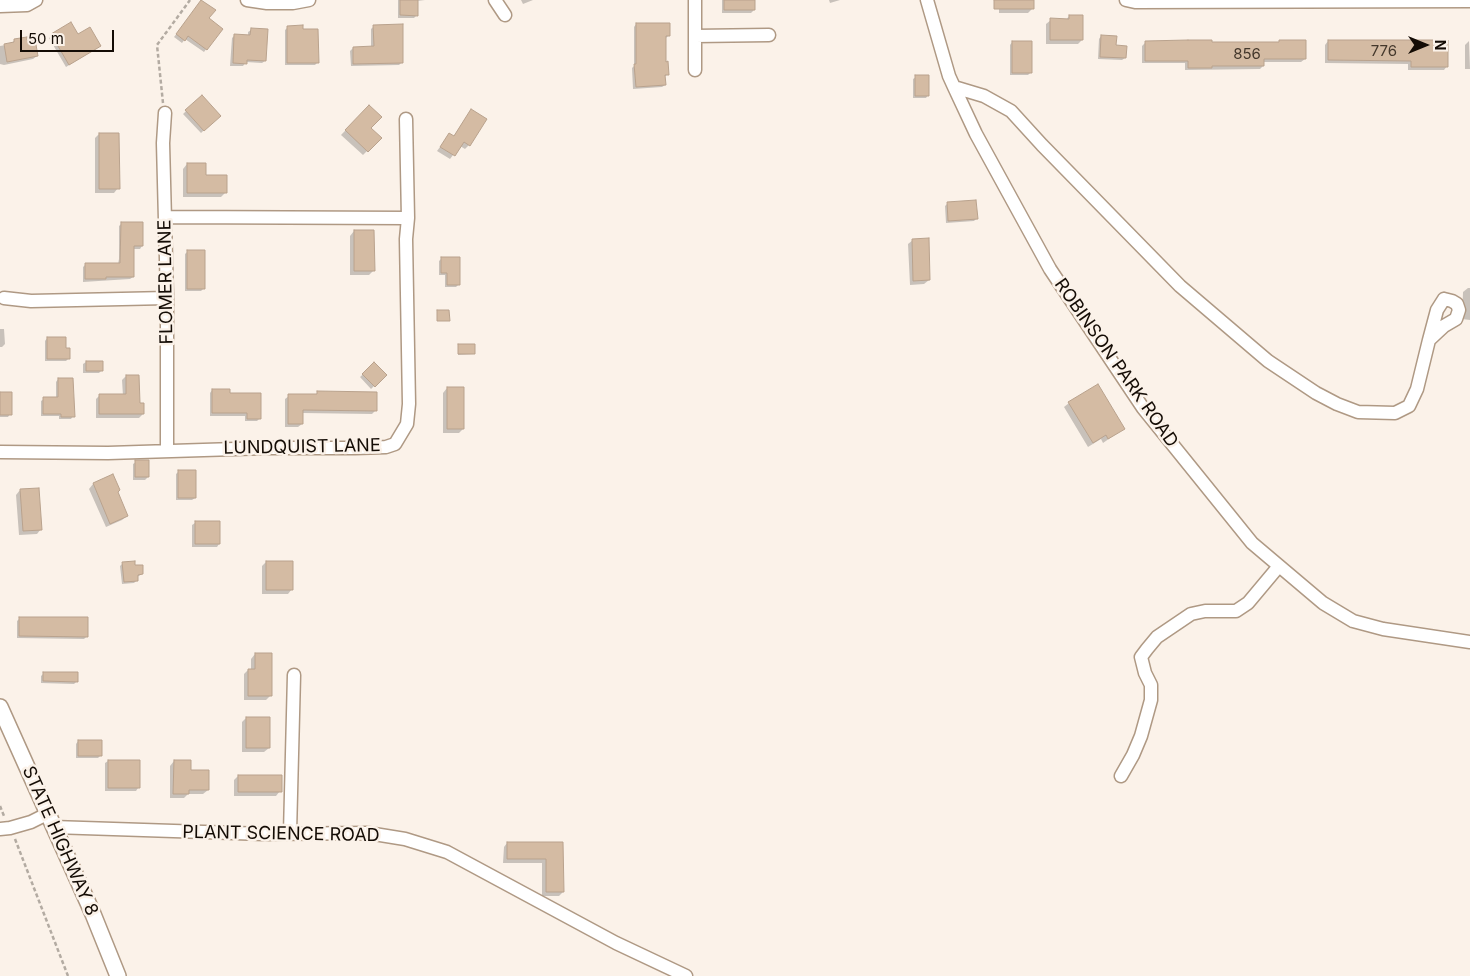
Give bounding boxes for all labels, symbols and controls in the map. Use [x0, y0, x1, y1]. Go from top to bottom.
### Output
scale bar [22, 20, 116, 52]
north arrow [1400, 20, 1450, 70]
text: 50 m [28, 29, 64, 48]
text: N [1432, 40, 1449, 50]
house number: 776 [1371, 42, 1397, 60]
house number: 856 [1233, 45, 1261, 63]
street label: FLOMER LANE [154, 219, 178, 345]
street label: ROBINSON PARK ROAD [1050, 275, 1182, 451]
street label: LUNDQUIST LANE [223, 435, 381, 459]
street label: STATE HIGHWAY 8 [17, 763, 103, 919]
street label: PLANT SCIENCE ROAD [182, 821, 380, 847]

